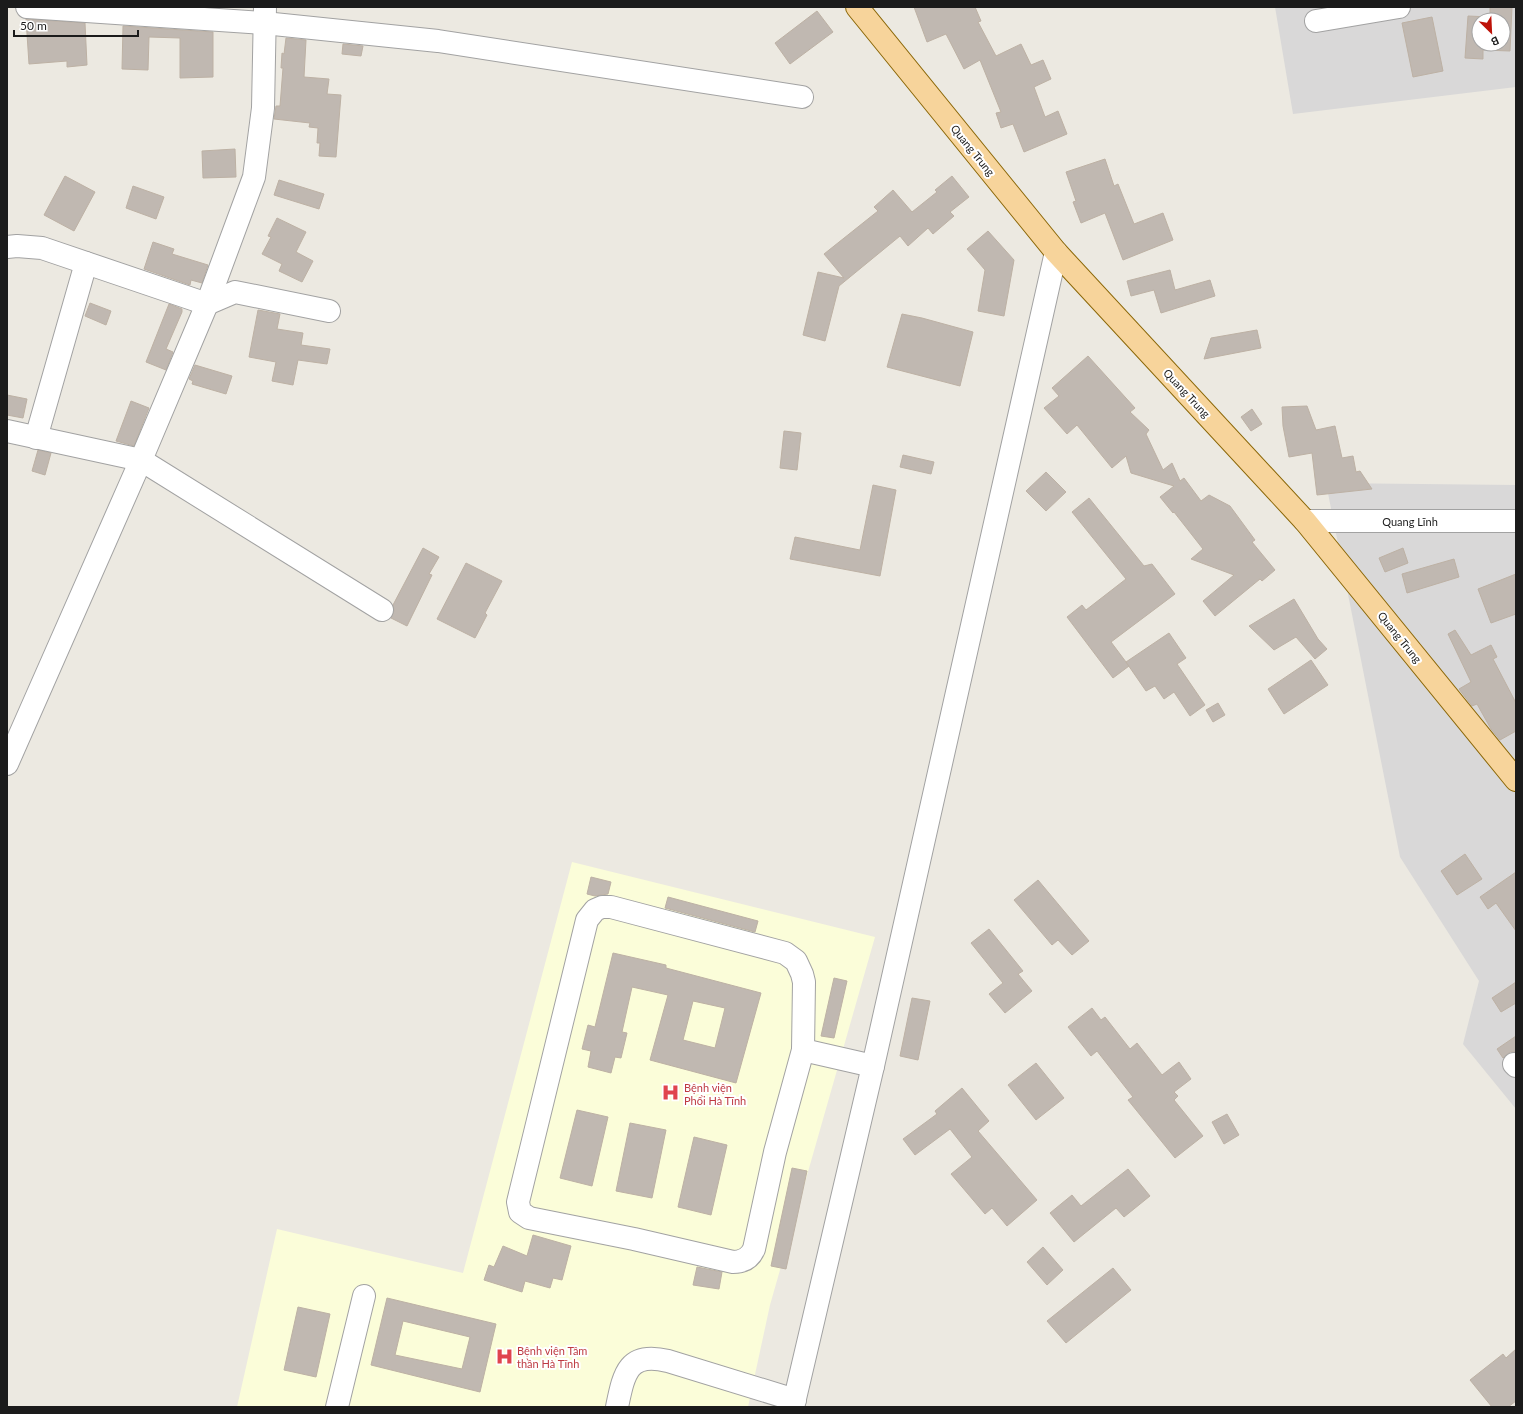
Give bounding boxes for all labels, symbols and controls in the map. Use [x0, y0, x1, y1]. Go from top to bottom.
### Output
scale bar [14, 12, 138, 38]
north arrow [1471, 12, 1511, 52]
text: 50 m [20, 18, 47, 33]
text: B [1489, 34, 1501, 49]
street label: Quang Trung [948, 122, 998, 178]
street label: Quang Trung [1161, 366, 1213, 420]
street label: Quang Lĩnh [1382, 515, 1438, 528]
street label: Quang Trung [1375, 609, 1425, 665]
place label: Bệnh viện Phổi Hà Tĩnh [684, 1081, 746, 1107]
hospital icon: Bệnh viện Phổi Hà Tĩnh [661, 1083, 681, 1103]
place label: Bệnh viện Tâm thần Hà Tĩnh [517, 1344, 587, 1370]
hospital icon: Bệnh viện Tâm thần Hà Tĩnh [494, 1346, 514, 1366]

